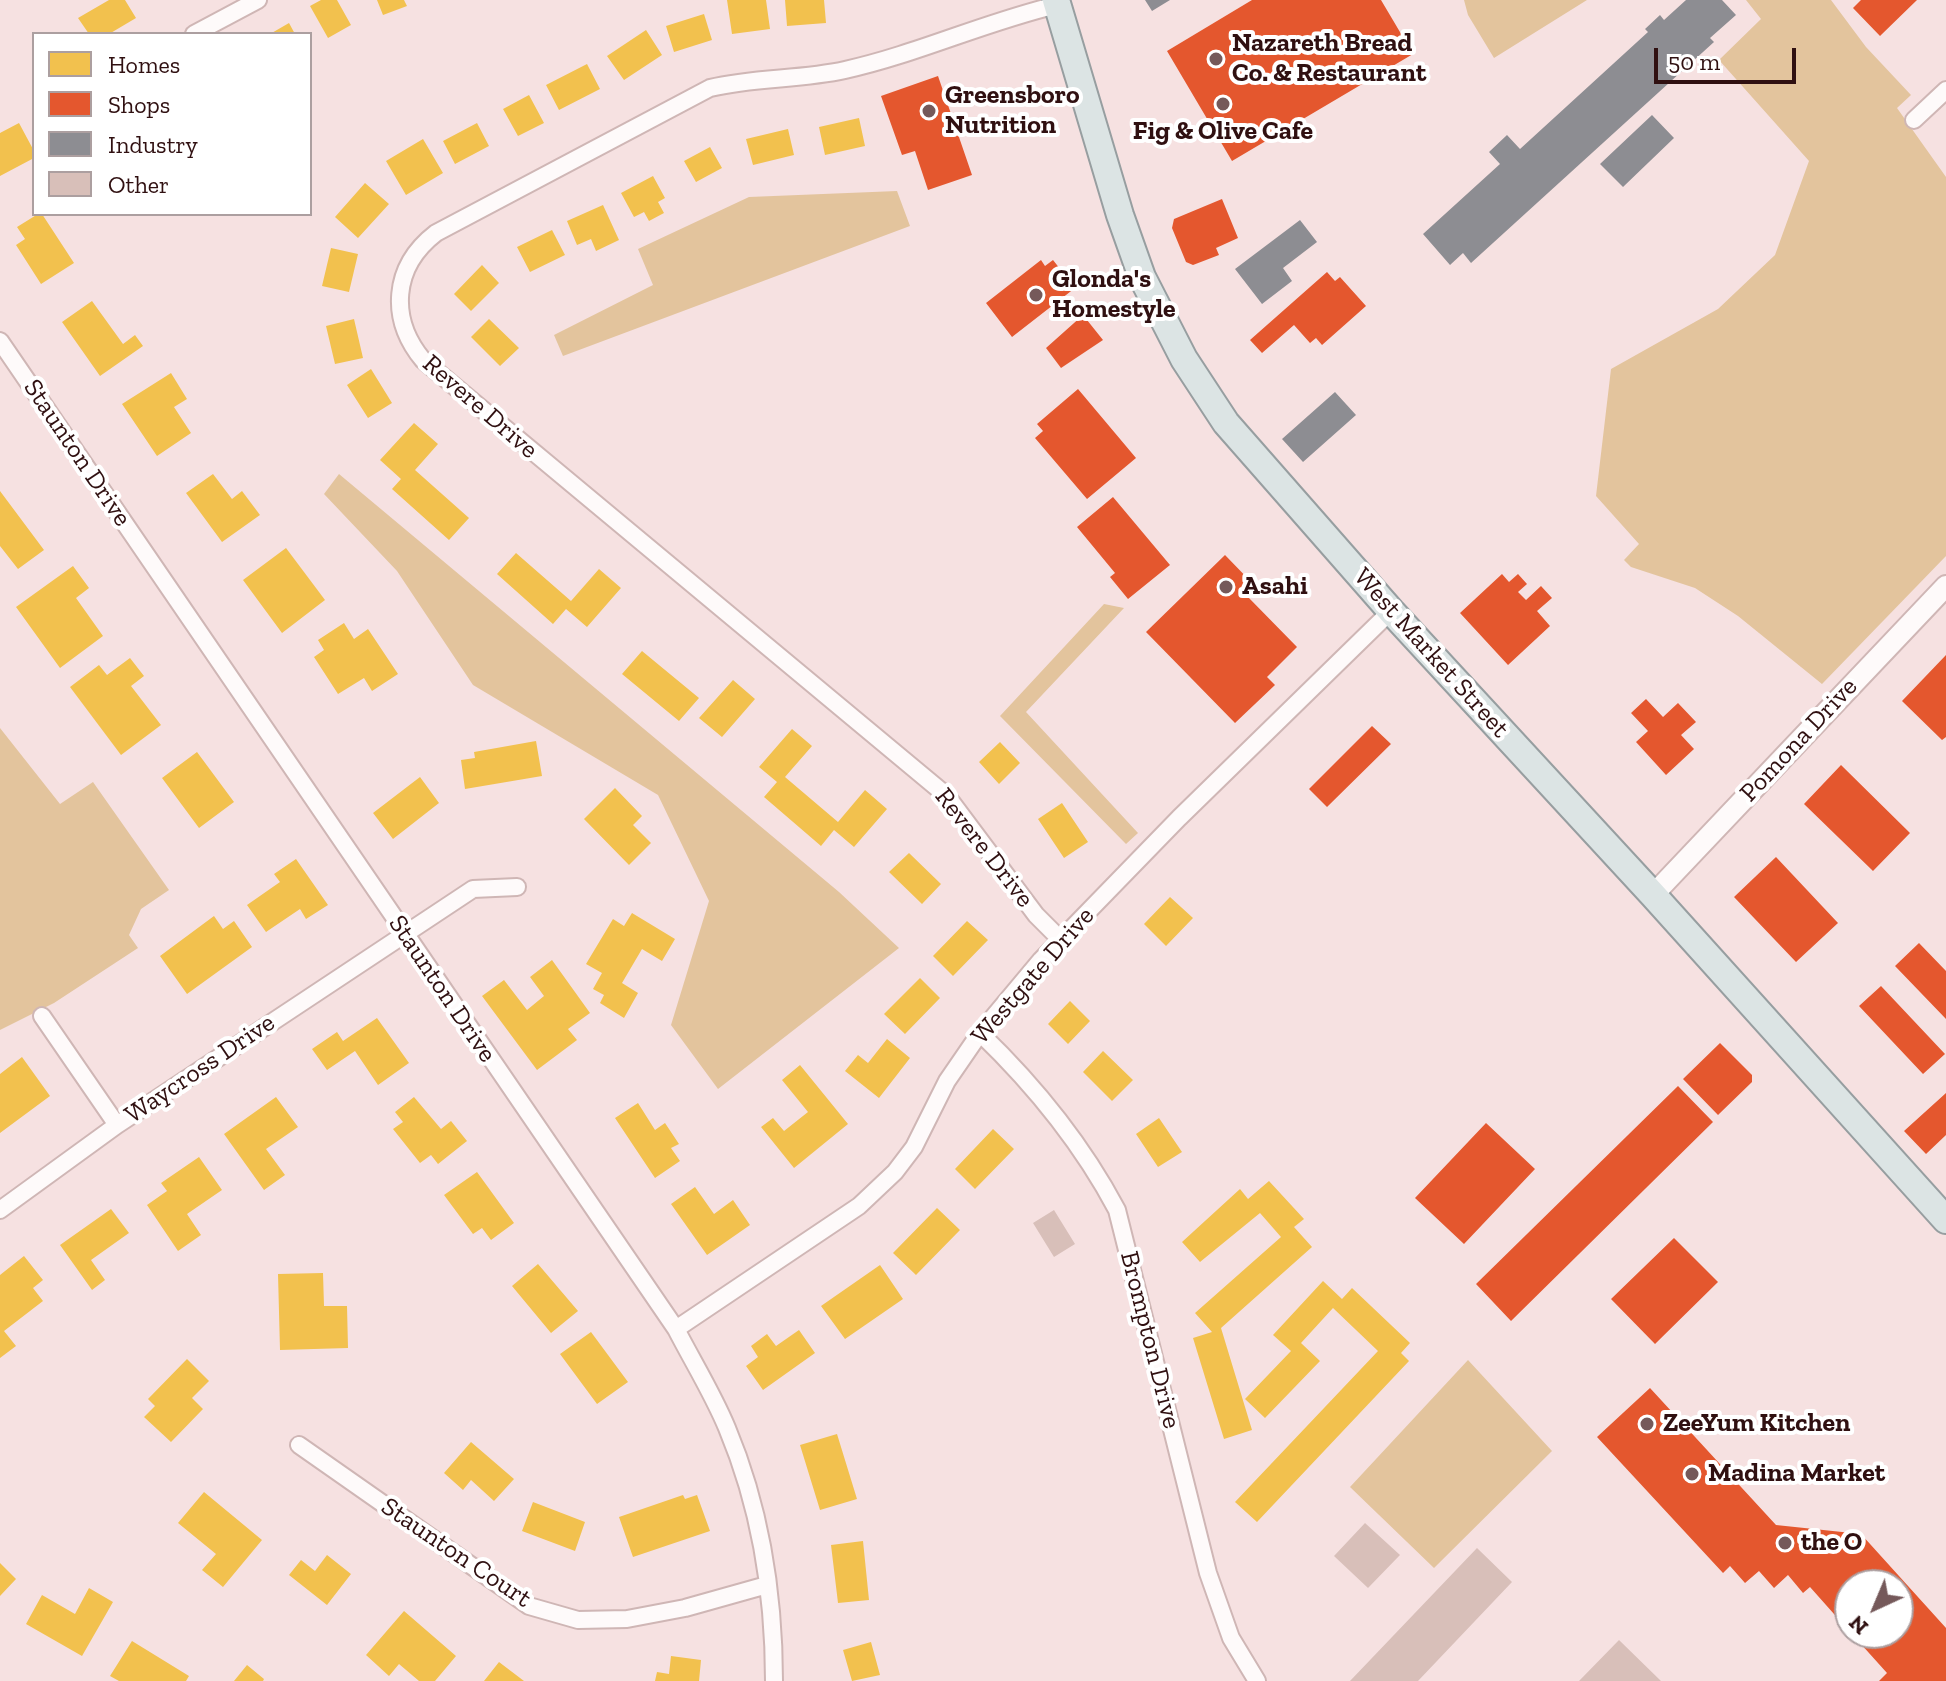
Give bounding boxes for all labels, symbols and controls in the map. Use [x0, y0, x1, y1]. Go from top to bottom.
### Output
place label: Nazareth Bread Co. & Restaurant [1232, 28, 1426, 90]
legend [32, 32, 312, 216]
scale bar [1658, 32, 1800, 82]
text: 50 m [1668, 47, 1720, 76]
text: Homes [108, 50, 180, 79]
marker: Nazareth Bread Co. & Restaurant [1207, 50, 1225, 68]
place label: Greensboro Nutrition [945, 80, 1080, 142]
text: Shops [108, 90, 170, 119]
marker: Fig & Olive Cafe [1214, 95, 1232, 113]
marker: Greensboro Nutrition [920, 102, 938, 120]
place label: Fig & Olive Cafe [1133, 116, 1313, 148]
text: Industry [108, 130, 198, 159]
text: Other [108, 170, 169, 199]
place label: Glonda's Homestyle [1052, 264, 1176, 326]
marker: Glonda's Homestyle [1027, 286, 1045, 304]
street label: Revere Drive [416, 348, 544, 466]
street label: Staunton Drive [16, 374, 138, 532]
street label: West Market Street [1347, 562, 1515, 744]
place label: Asahi [1242, 571, 1308, 603]
marker: Asahi [1217, 578, 1235, 596]
street label: Pomona Drive [1734, 672, 1864, 808]
street label: Revere Drive [928, 782, 1040, 914]
street label: Westgate Drive [965, 901, 1101, 1051]
street label: Staunton Drive [381, 910, 503, 1068]
street label: Waycross Drive [119, 1007, 281, 1131]
street label: Brompton Drive [1113, 1248, 1187, 1432]
place label: ZeeYum Kitchen [1663, 1408, 1850, 1440]
marker: ZeeYum Kitchen [1638, 1415, 1656, 1433]
place label: Madina Market [1708, 1458, 1885, 1490]
marker: Madina Market [1683, 1465, 1701, 1483]
street label: Staunton Court [375, 1491, 537, 1615]
place label: the O [1801, 1527, 1862, 1559]
marker: the O [1776, 1534, 1794, 1552]
north arrow [1834, 1569, 1914, 1649]
text: N [1843, 1610, 1874, 1641]

